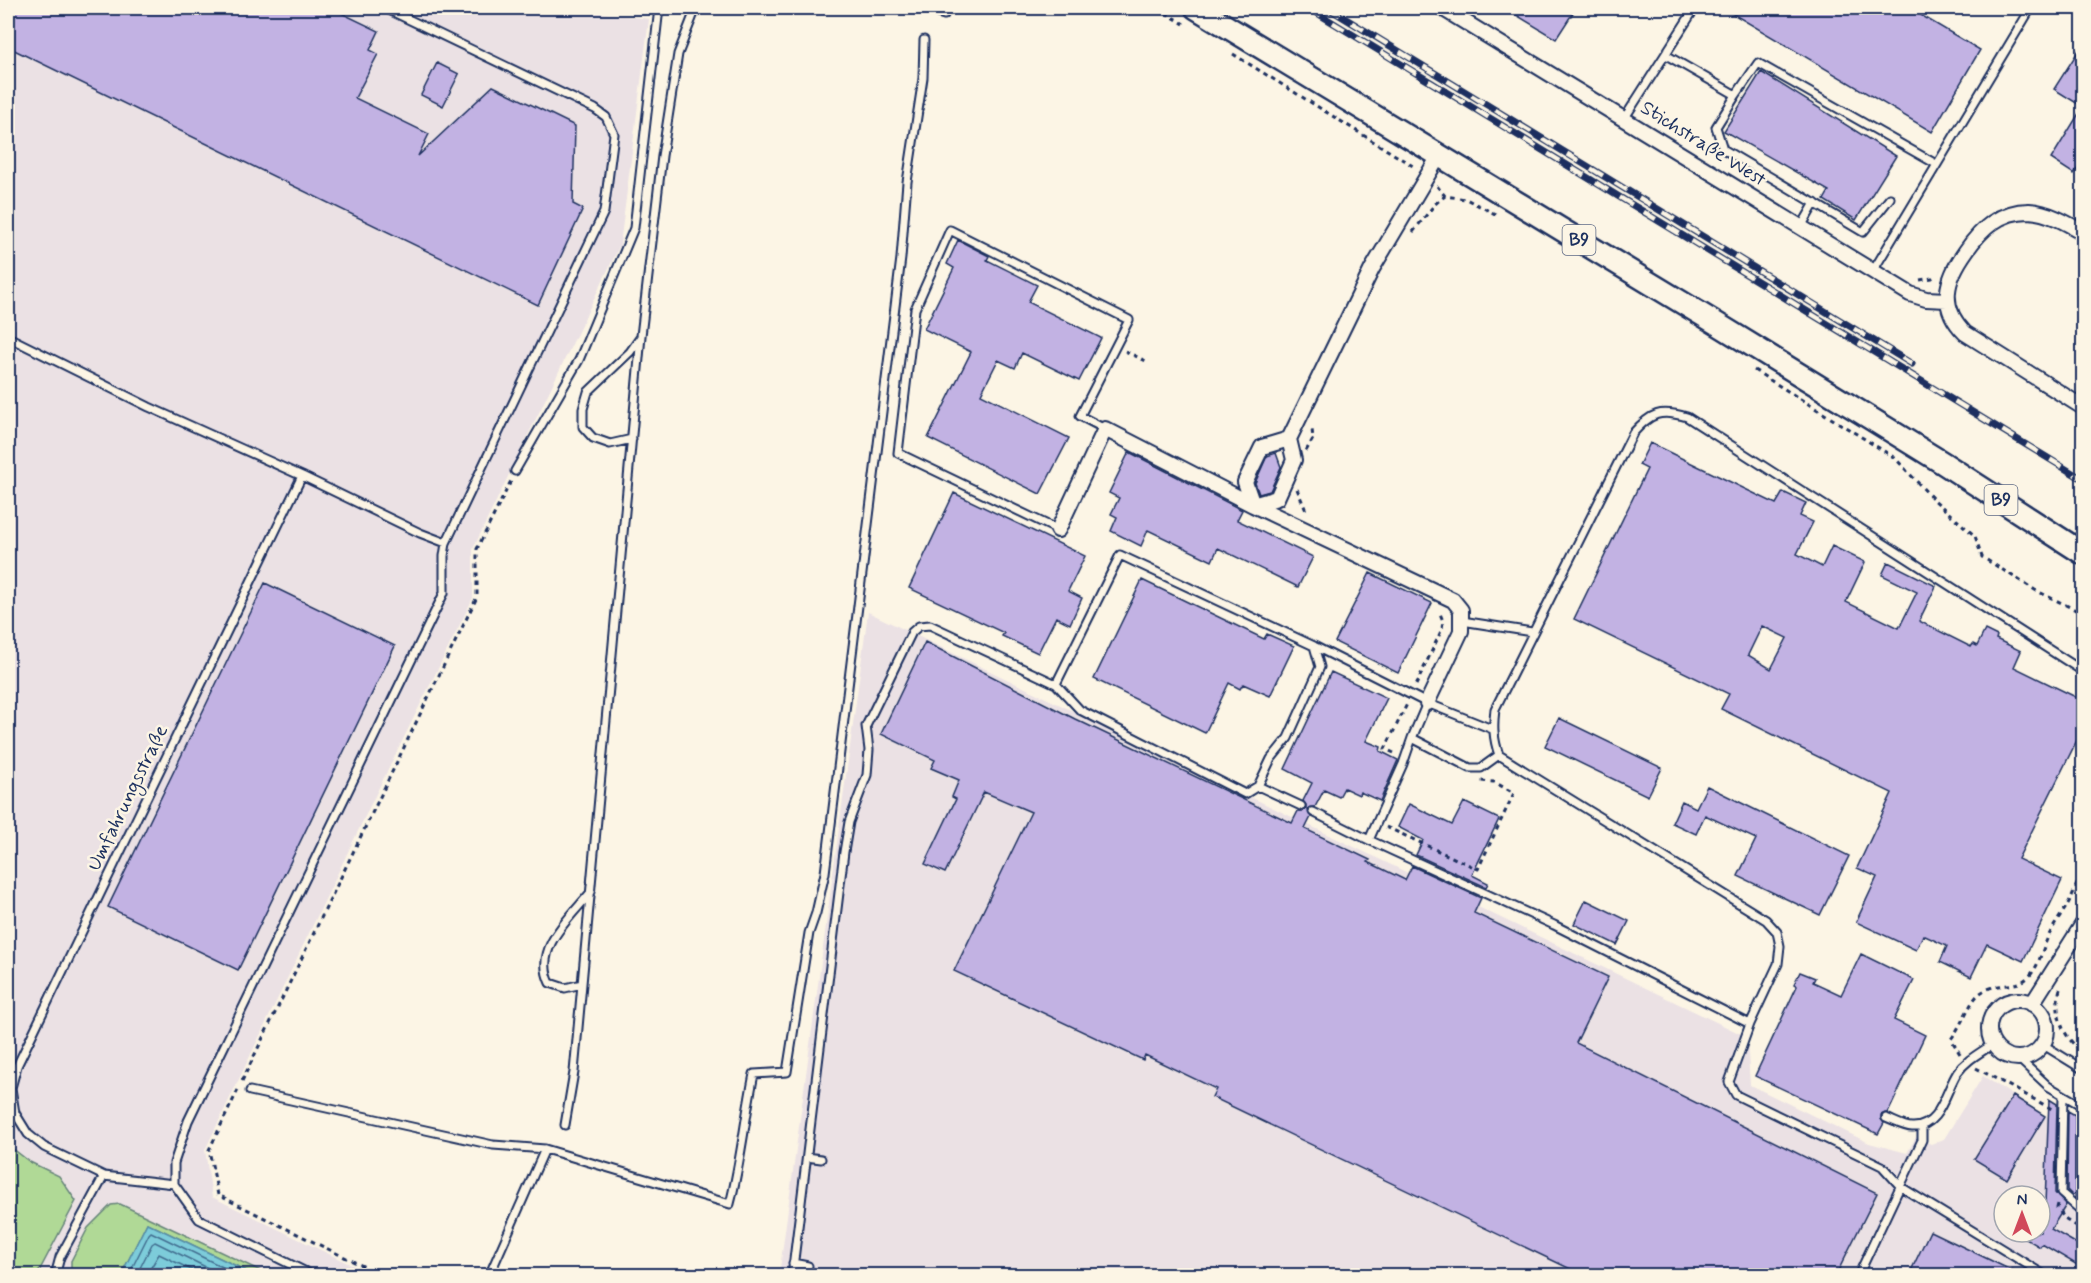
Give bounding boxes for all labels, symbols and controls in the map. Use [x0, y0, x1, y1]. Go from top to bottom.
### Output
street label: Stichstraße West [1635, 95, 1771, 194]
road number: B9 [1562, 225, 1596, 255]
road number: B9 [1984, 485, 2018, 515]
street label: Umfahrungsstraße [81, 720, 176, 876]
north arrow [1992, 1184, 2052, 1244]
text: N [2017, 1190, 2027, 1211]

